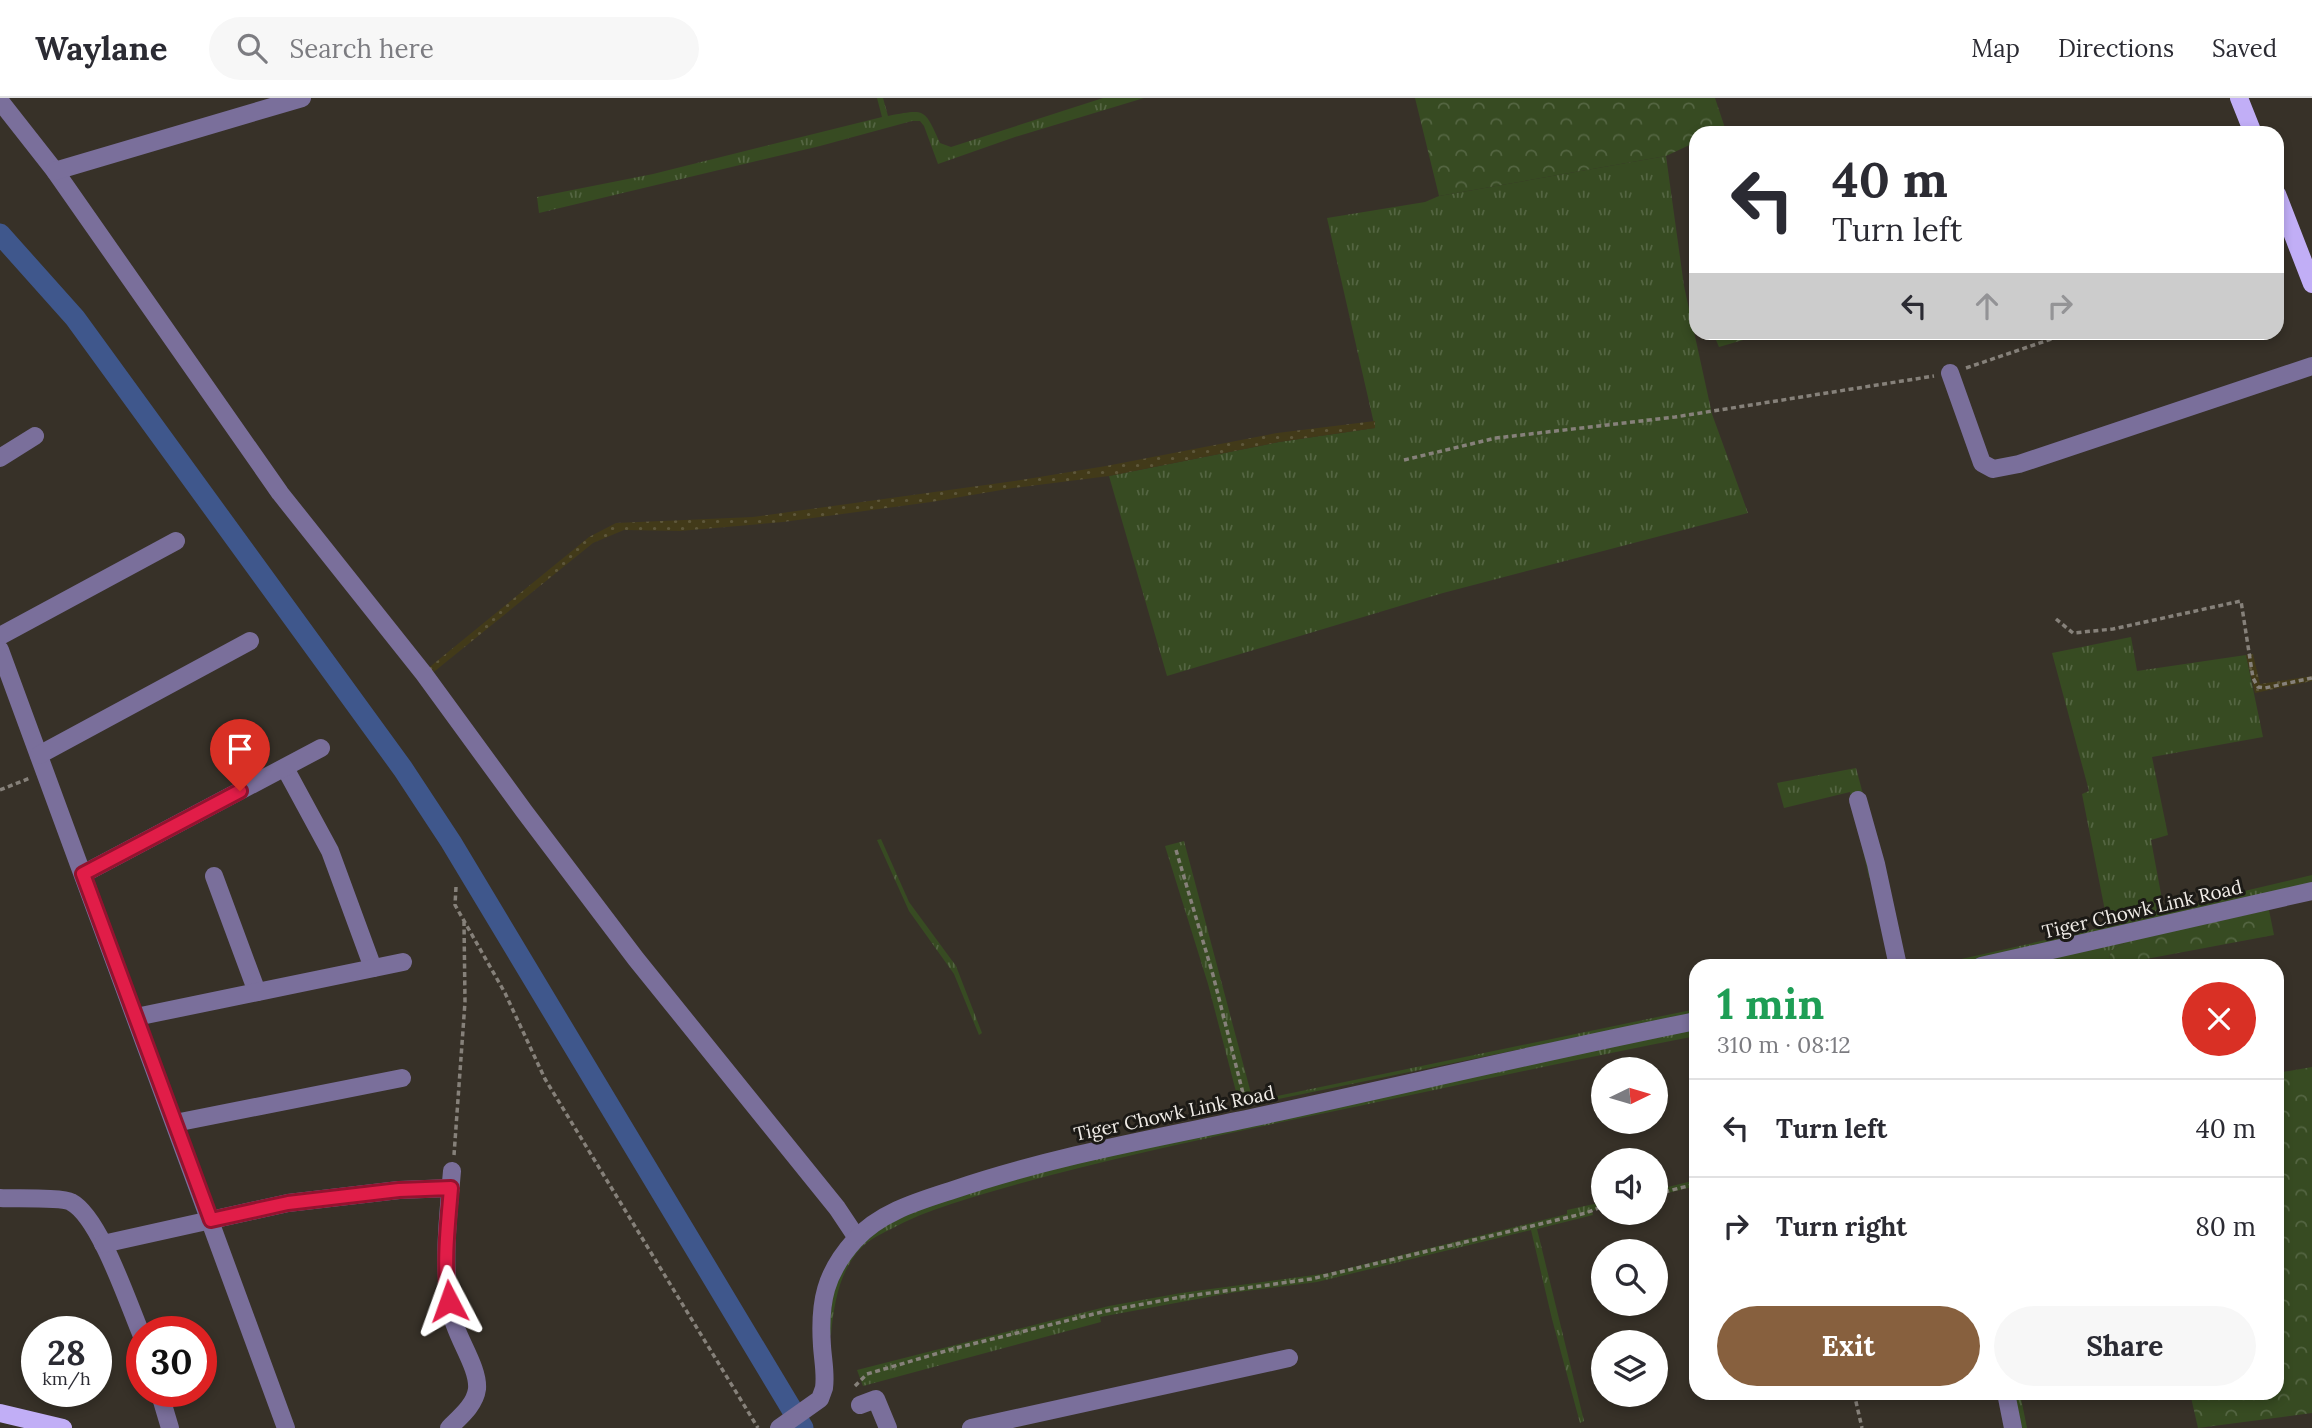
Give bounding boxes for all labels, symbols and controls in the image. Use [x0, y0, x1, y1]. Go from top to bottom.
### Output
search box [209, 17, 699, 80]
text: Waylane [35, 27, 167, 69]
icon: search [233, 29, 271, 67]
text: Search here [289, 32, 434, 65]
text: Map [1971, 33, 2020, 64]
text: Directions [2058, 33, 2174, 64]
text: Saved [2212, 33, 2277, 64]
text: 40 m [1832, 148, 1948, 210]
icon: left [1717, 154, 1808, 245]
text: Turn left [1832, 209, 1962, 250]
icon: left [1895, 287, 1933, 325]
icon: ahead [1968, 287, 2006, 325]
icon: right [2041, 287, 2079, 325]
pin [210, 719, 270, 791]
icon: arrive [221, 730, 259, 768]
street label: Tiger Chowk Link Road [2040, 874, 2244, 944]
text: 1 min [1717, 977, 1824, 1031]
button: close [2182, 982, 2256, 1056]
text: 310 m · 08:12 [1717, 1030, 1851, 1059]
north arrow [1591, 1057, 1668, 1134]
map controls [1591, 1057, 1668, 1407]
street label: Tiger Chowk Link Road [1071, 1080, 1277, 1146]
icon: left [1717, 1109, 1755, 1147]
text: Turn left [1776, 1112, 1887, 1145]
text: 40 m [2196, 1112, 2256, 1145]
button: sound [1591, 1148, 1668, 1225]
icon: right [1717, 1207, 1755, 1245]
text: Turn right [1776, 1210, 1907, 1243]
text: 80 m [2195, 1210, 2256, 1243]
button: search [1591, 1239, 1668, 1316]
position arrow [412, 1264, 486, 1338]
button: Exit [1717, 1306, 1980, 1386]
button: Share [1994, 1306, 2256, 1386]
speed limit sign: 30 [126, 1316, 217, 1407]
text: 28 [47, 1330, 86, 1375]
button: layers [1591, 1330, 1668, 1407]
text: km/h [42, 1367, 91, 1390]

